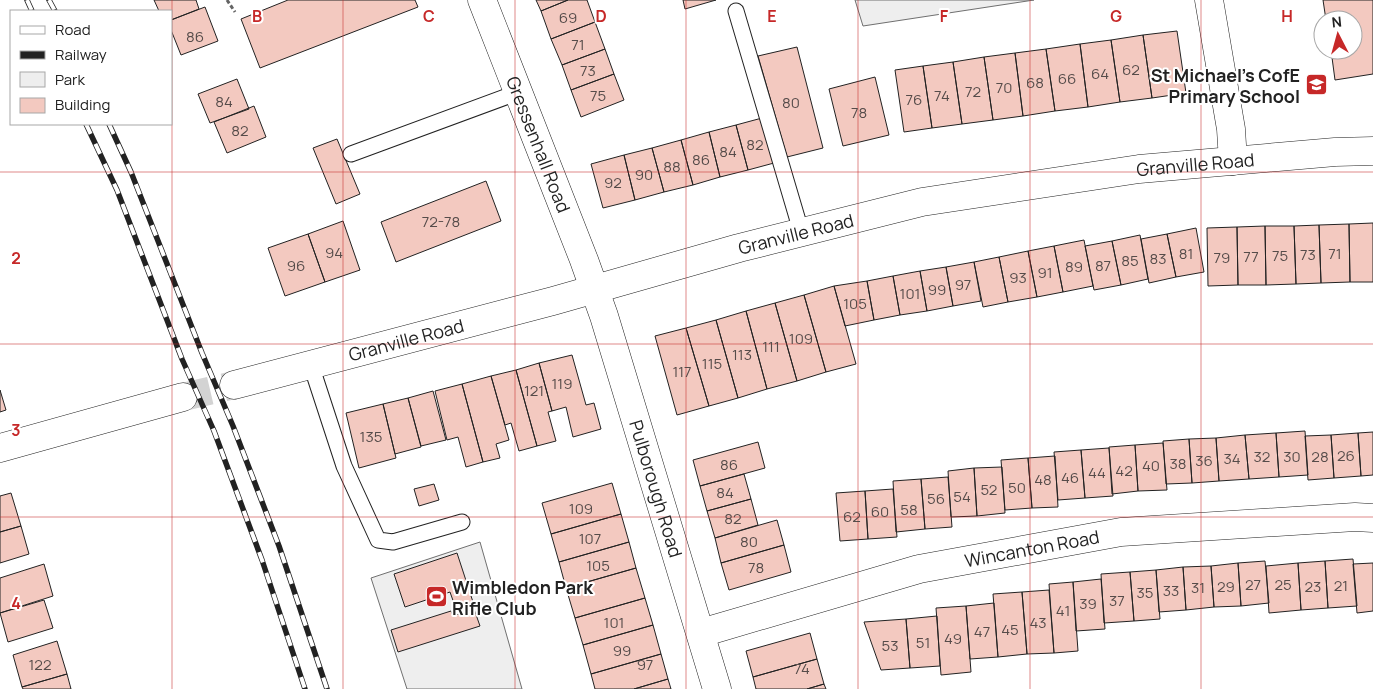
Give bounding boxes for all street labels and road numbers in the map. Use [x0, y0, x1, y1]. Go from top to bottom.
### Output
street label: Gressenhall Road [501, 72, 576, 216]
street label: Granville Road [1135, 147, 1255, 181]
street label: Granville Road [736, 208, 856, 260]
street label: Granville Road [346, 313, 466, 366]
street label: Pulborough Road [624, 417, 688, 560]
street label: Wincanton Road [963, 524, 1101, 572]

